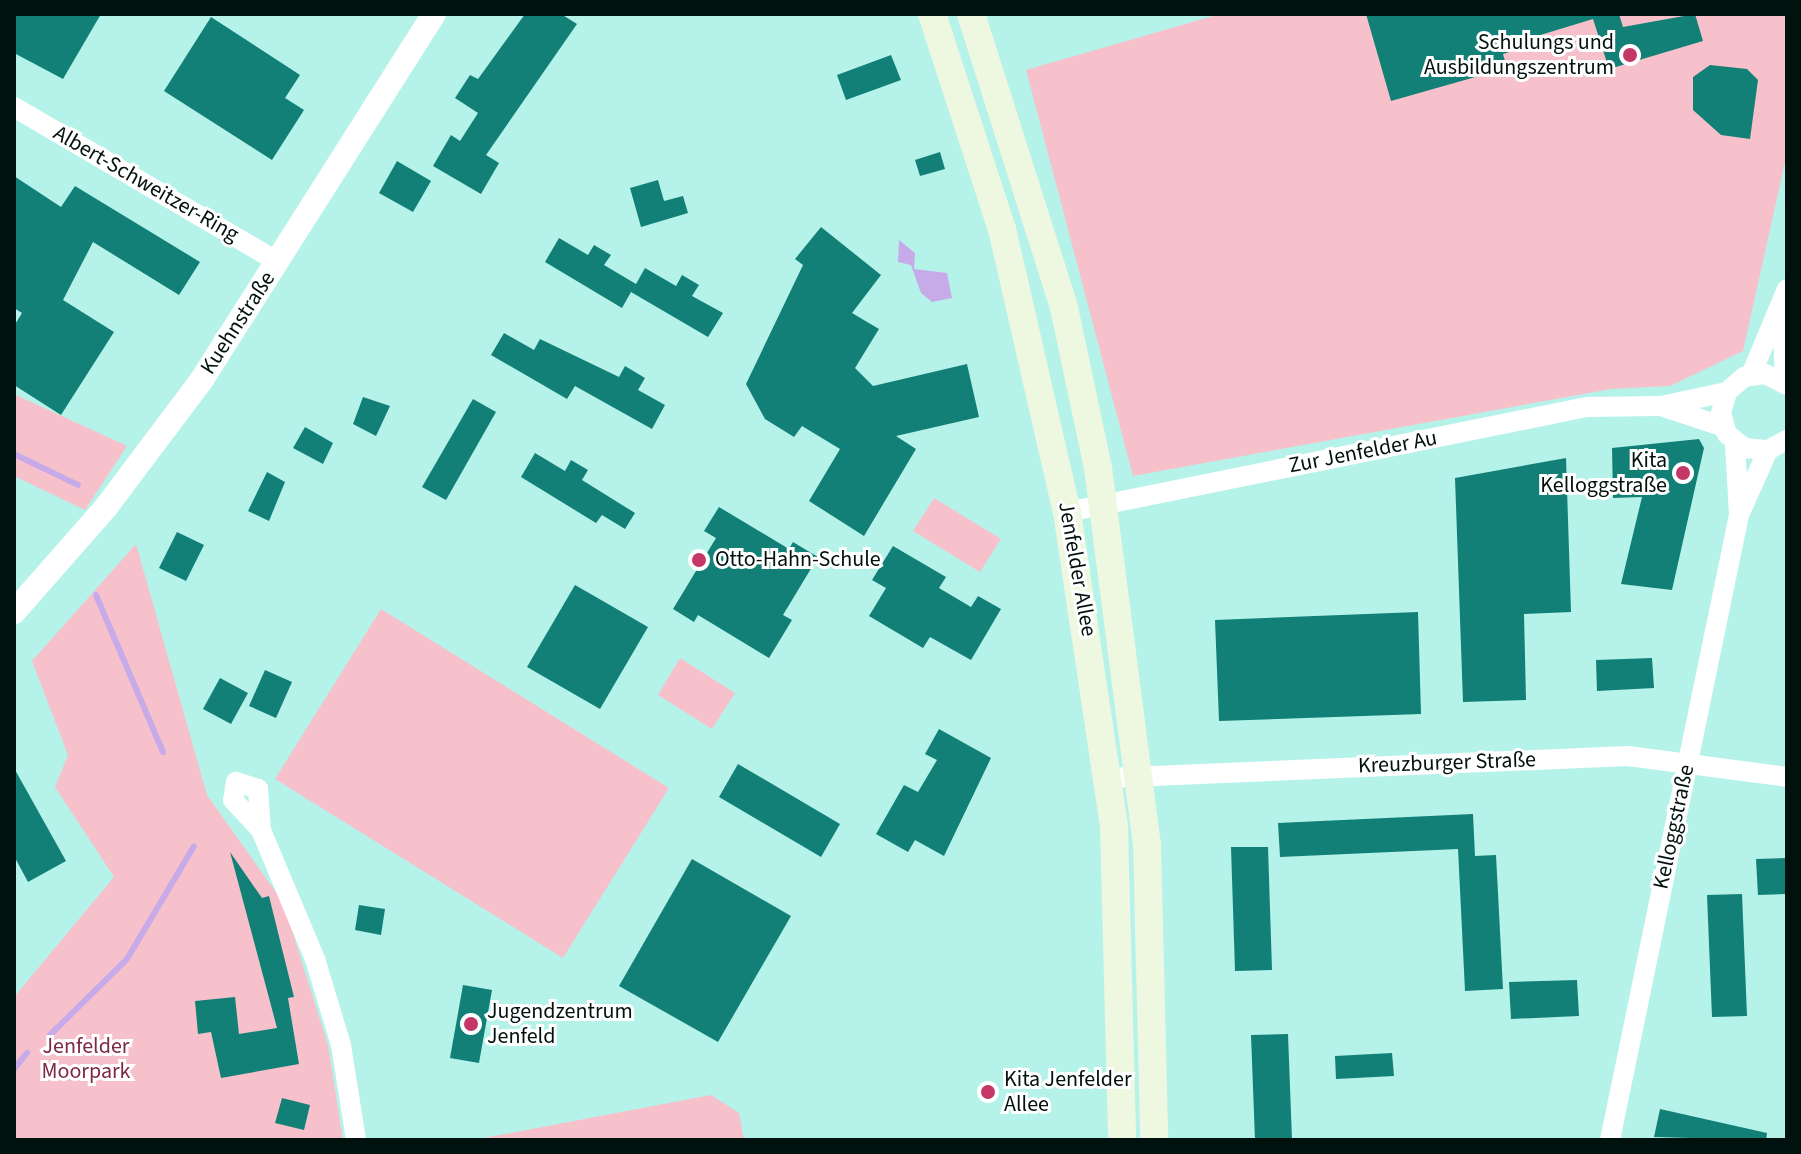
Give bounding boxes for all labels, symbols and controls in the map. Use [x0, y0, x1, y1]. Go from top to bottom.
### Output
place label: Schulungs und Ausbildungszentrum [1424, 29, 1614, 80]
marker: Schulungs und Ausbildungszentrum [1621, 46, 1639, 64]
street label: Albert-Schweitzer-Ring [49, 120, 243, 248]
street label: Kuehnstraße [195, 267, 281, 379]
street label: Zur Jenfelder Au [1287, 425, 1439, 479]
place label: Kita Kelloggstraße [1540, 447, 1667, 498]
marker: Kita Kelloggstraße [1674, 464, 1692, 482]
street label: Jenfelder Allee [1052, 500, 1102, 638]
place label: Otto-Hahn-Schule [715, 547, 881, 573]
marker: Otto-Hahn-Schule [690, 551, 708, 569]
street label: Kreuzburger Straße [1358, 747, 1536, 779]
street label: Kelloggstraße [1648, 762, 1700, 892]
place label: Jugendzentrum Jenfeld [487, 998, 633, 1050]
marker: Jugendzentrum Jenfeld [462, 1015, 480, 1033]
park label: Jenfelder Moorpark [42, 1033, 130, 1084]
place label: Kita Jenfelder Allee [1004, 1066, 1132, 1118]
marker: Kita Jenfelder Allee [979, 1083, 997, 1101]

